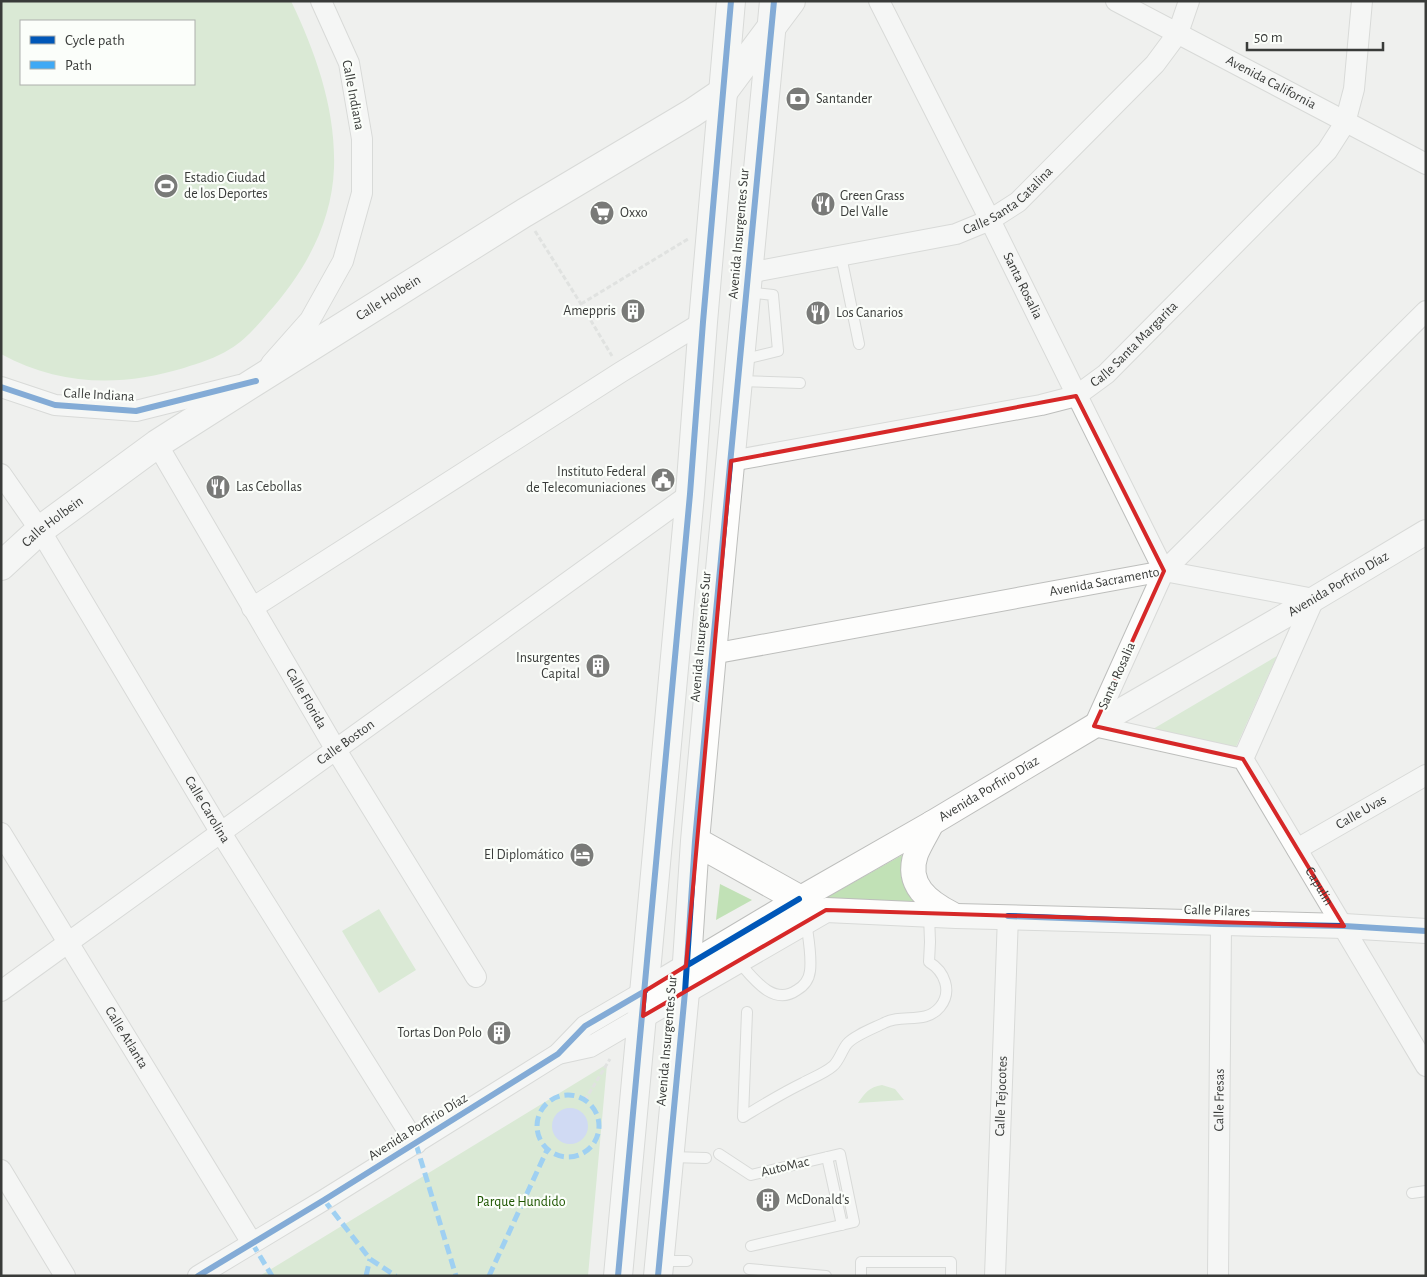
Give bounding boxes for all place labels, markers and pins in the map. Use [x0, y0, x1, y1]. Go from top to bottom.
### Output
bank icon: Santander [785, 86, 811, 112]
place label: Santander [816, 92, 873, 106]
place label: Estadio Ciudad de los Deportes [184, 171, 268, 201]
sports icon: Estadio Ciudad de los Deportes [153, 173, 179, 199]
place label: Green Grass Del Valle [840, 189, 904, 219]
restaurant icon: Green Grass Del Valle [810, 191, 836, 217]
supermarket icon: Oxxo [589, 200, 615, 226]
place label: Oxxo [620, 206, 648, 220]
building icon: Ameppris [620, 298, 646, 324]
restaurant icon: Los Canarios [805, 300, 831, 326]
place label: Ameppris [563, 304, 616, 318]
place label: Los Canarios [836, 306, 903, 320]
place label: Instituto Federal de Telecomuniaciones [526, 465, 646, 495]
public building icon: Instituto Federal de Telecomuniaciones [650, 467, 676, 493]
restaurant icon: Las Cebollas [205, 474, 231, 500]
place label: Las Cebollas [236, 480, 302, 494]
place label: Insurgentes Capital [516, 651, 580, 681]
building icon: Insurgentes Capital [585, 653, 611, 679]
hotel icon: El Diplomático [569, 842, 595, 868]
place label: El Diplomático [484, 848, 564, 862]
building icon: Tortas Don Polo [486, 1020, 512, 1046]
place label: Tortas Don Polo [397, 1026, 482, 1040]
building icon: McDonald's [755, 1187, 781, 1213]
place label: McDonald's [786, 1193, 849, 1207]

